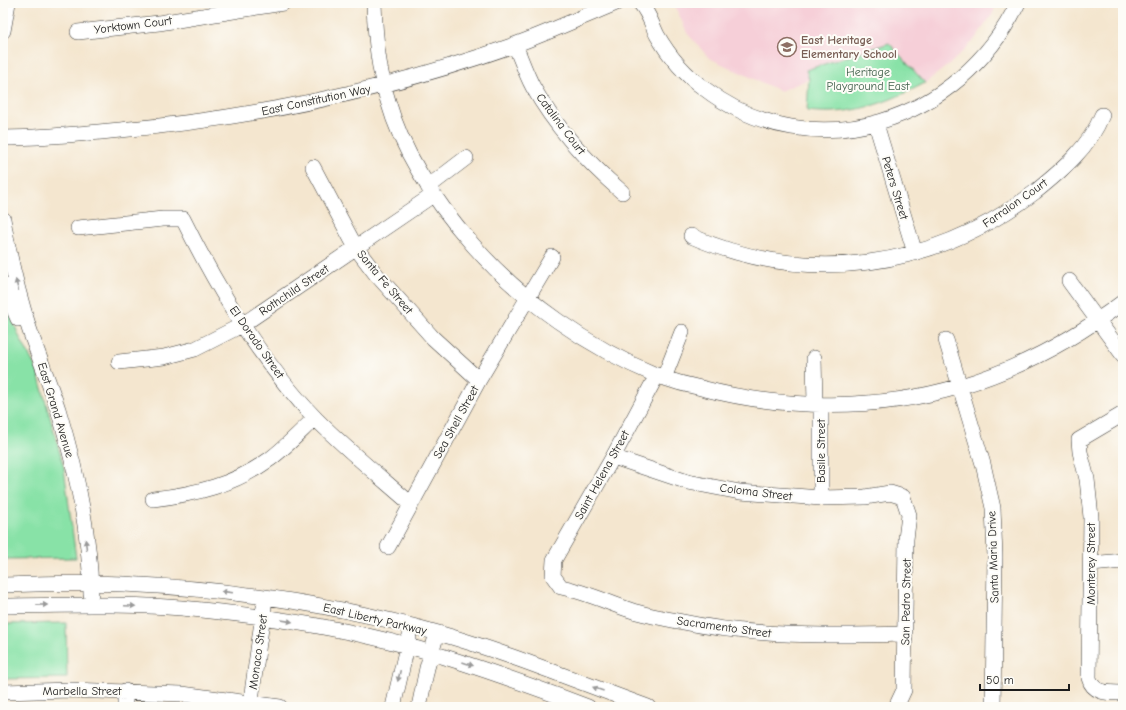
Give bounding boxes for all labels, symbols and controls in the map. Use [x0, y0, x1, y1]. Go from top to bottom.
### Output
street label: Yorktown Court [93, 13, 173, 37]
place label: East Heritage Elementary School [801, 33, 897, 61]
school or university icon: East Heritage Elementary School [776, 36, 798, 58]
park label: Heritage Playground East [827, 65, 910, 93]
street label: East Constitution Way [260, 81, 372, 118]
street label: Catalina Court [533, 91, 589, 158]
street label: Peters Street [879, 155, 911, 222]
street label: Farralon Court [980, 175, 1050, 230]
street label: Santa Fe Street [354, 247, 416, 317]
street label: Rothchild Street [256, 261, 332, 318]
one-way arrow [13, 279, 19, 291]
street label: El Dorado Street [227, 303, 288, 381]
street label: East Grand Avenue [35, 361, 77, 459]
street label: Sea Shell Street [430, 383, 482, 461]
street label: Basile Street [814, 418, 828, 483]
street label: Saint Helena Street [572, 427, 633, 522]
street label: Coloma Street [719, 481, 794, 503]
street label: Santa Maria Drive [984, 511, 1002, 603]
street label: Monterey Street [1084, 522, 1098, 605]
one-way arrow [83, 539, 90, 551]
street label: San Pedro Street [898, 558, 914, 646]
one-way arrow [221, 588, 233, 595]
street label: East Liberty Parkway [322, 600, 429, 638]
one-way arrow [36, 602, 48, 609]
one-way arrow [124, 603, 137, 609]
street label: Monaco Street [246, 613, 270, 690]
street label: Sacramento Street [676, 613, 773, 641]
one-way arrow [281, 618, 293, 624]
one-way arrow [462, 662, 474, 668]
scale bar [980, 666, 1069, 692]
one-way arrow [396, 670, 402, 683]
text: 50 m [986, 673, 1014, 687]
street label: Marbella Street [43, 684, 122, 698]
one-way arrow [591, 685, 603, 691]

